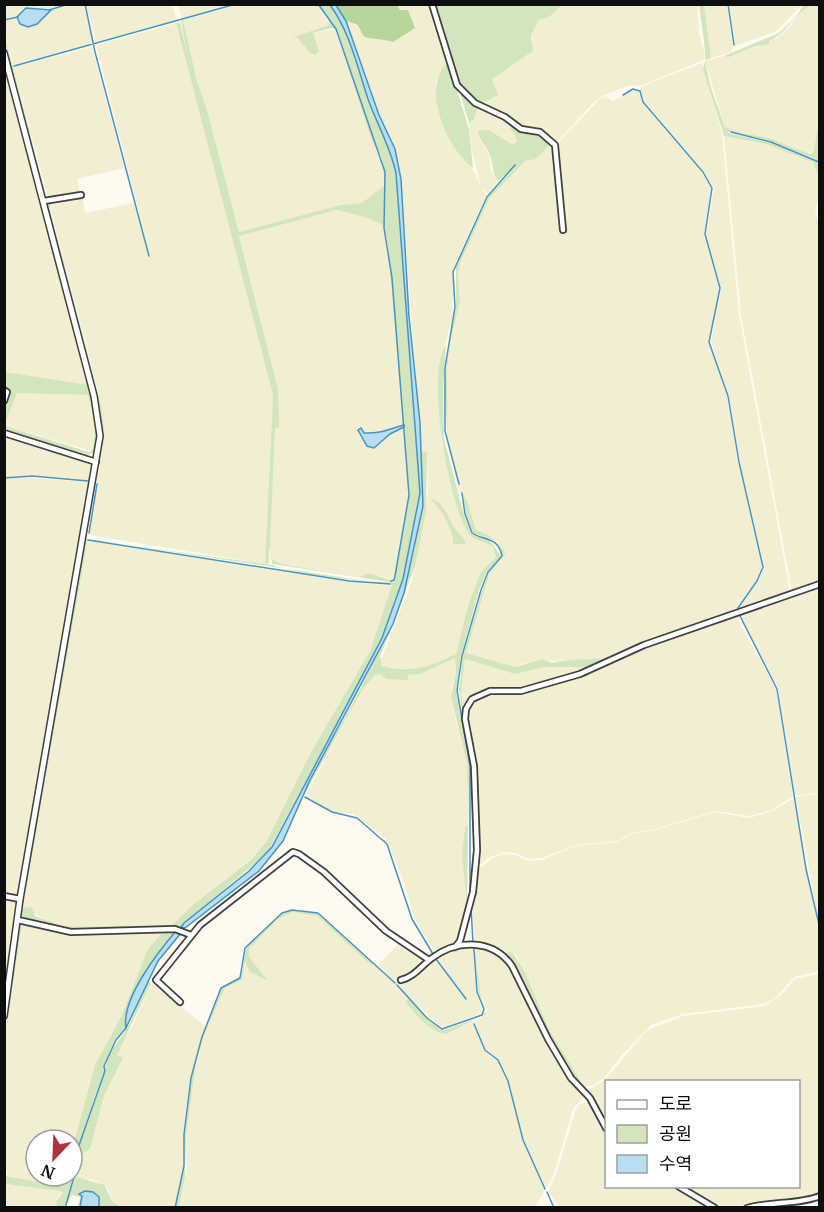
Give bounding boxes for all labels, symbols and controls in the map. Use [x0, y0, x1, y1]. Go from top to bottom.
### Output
legend [605, 1080, 800, 1188]
text: 도로 [659, 1092, 692, 1115]
text: 공원 [659, 1122, 692, 1145]
north arrow [24, 1128, 84, 1188]
text: 수역 [659, 1152, 692, 1175]
text: N [38, 1160, 58, 1183]

